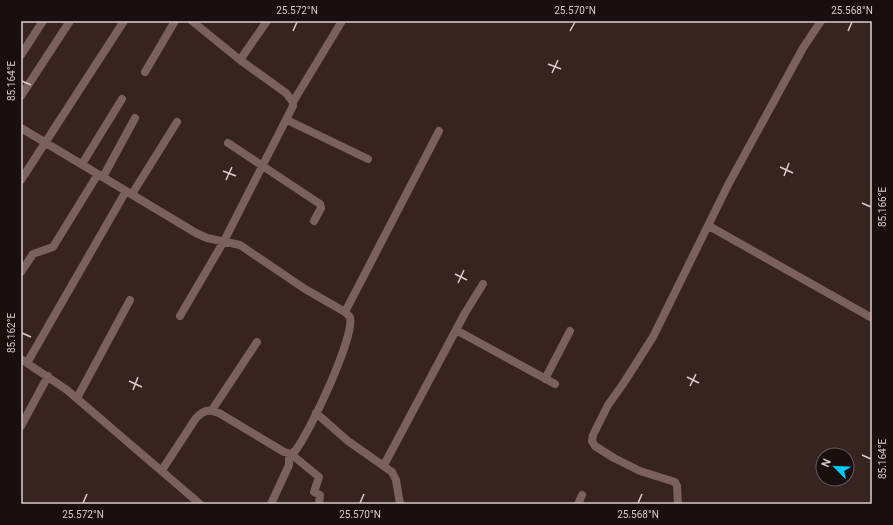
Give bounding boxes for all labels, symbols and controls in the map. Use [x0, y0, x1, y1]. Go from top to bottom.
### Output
text: 25.572°N [276, 5, 318, 16]
text: 25.570°N [554, 5, 596, 16]
text: 25.568°N [831, 5, 873, 16]
text: 85.164°E [6, 61, 17, 101]
text: 85.166°E [877, 187, 888, 227]
text: 85.162°E [6, 313, 17, 353]
text: 85.164°E [877, 439, 888, 479]
north arrow [815, 447, 855, 487]
text: N [819, 457, 834, 469]
text: 25.572°N [62, 509, 104, 520]
text: 25.570°N [339, 509, 381, 520]
text: 25.568°N [617, 509, 659, 520]

